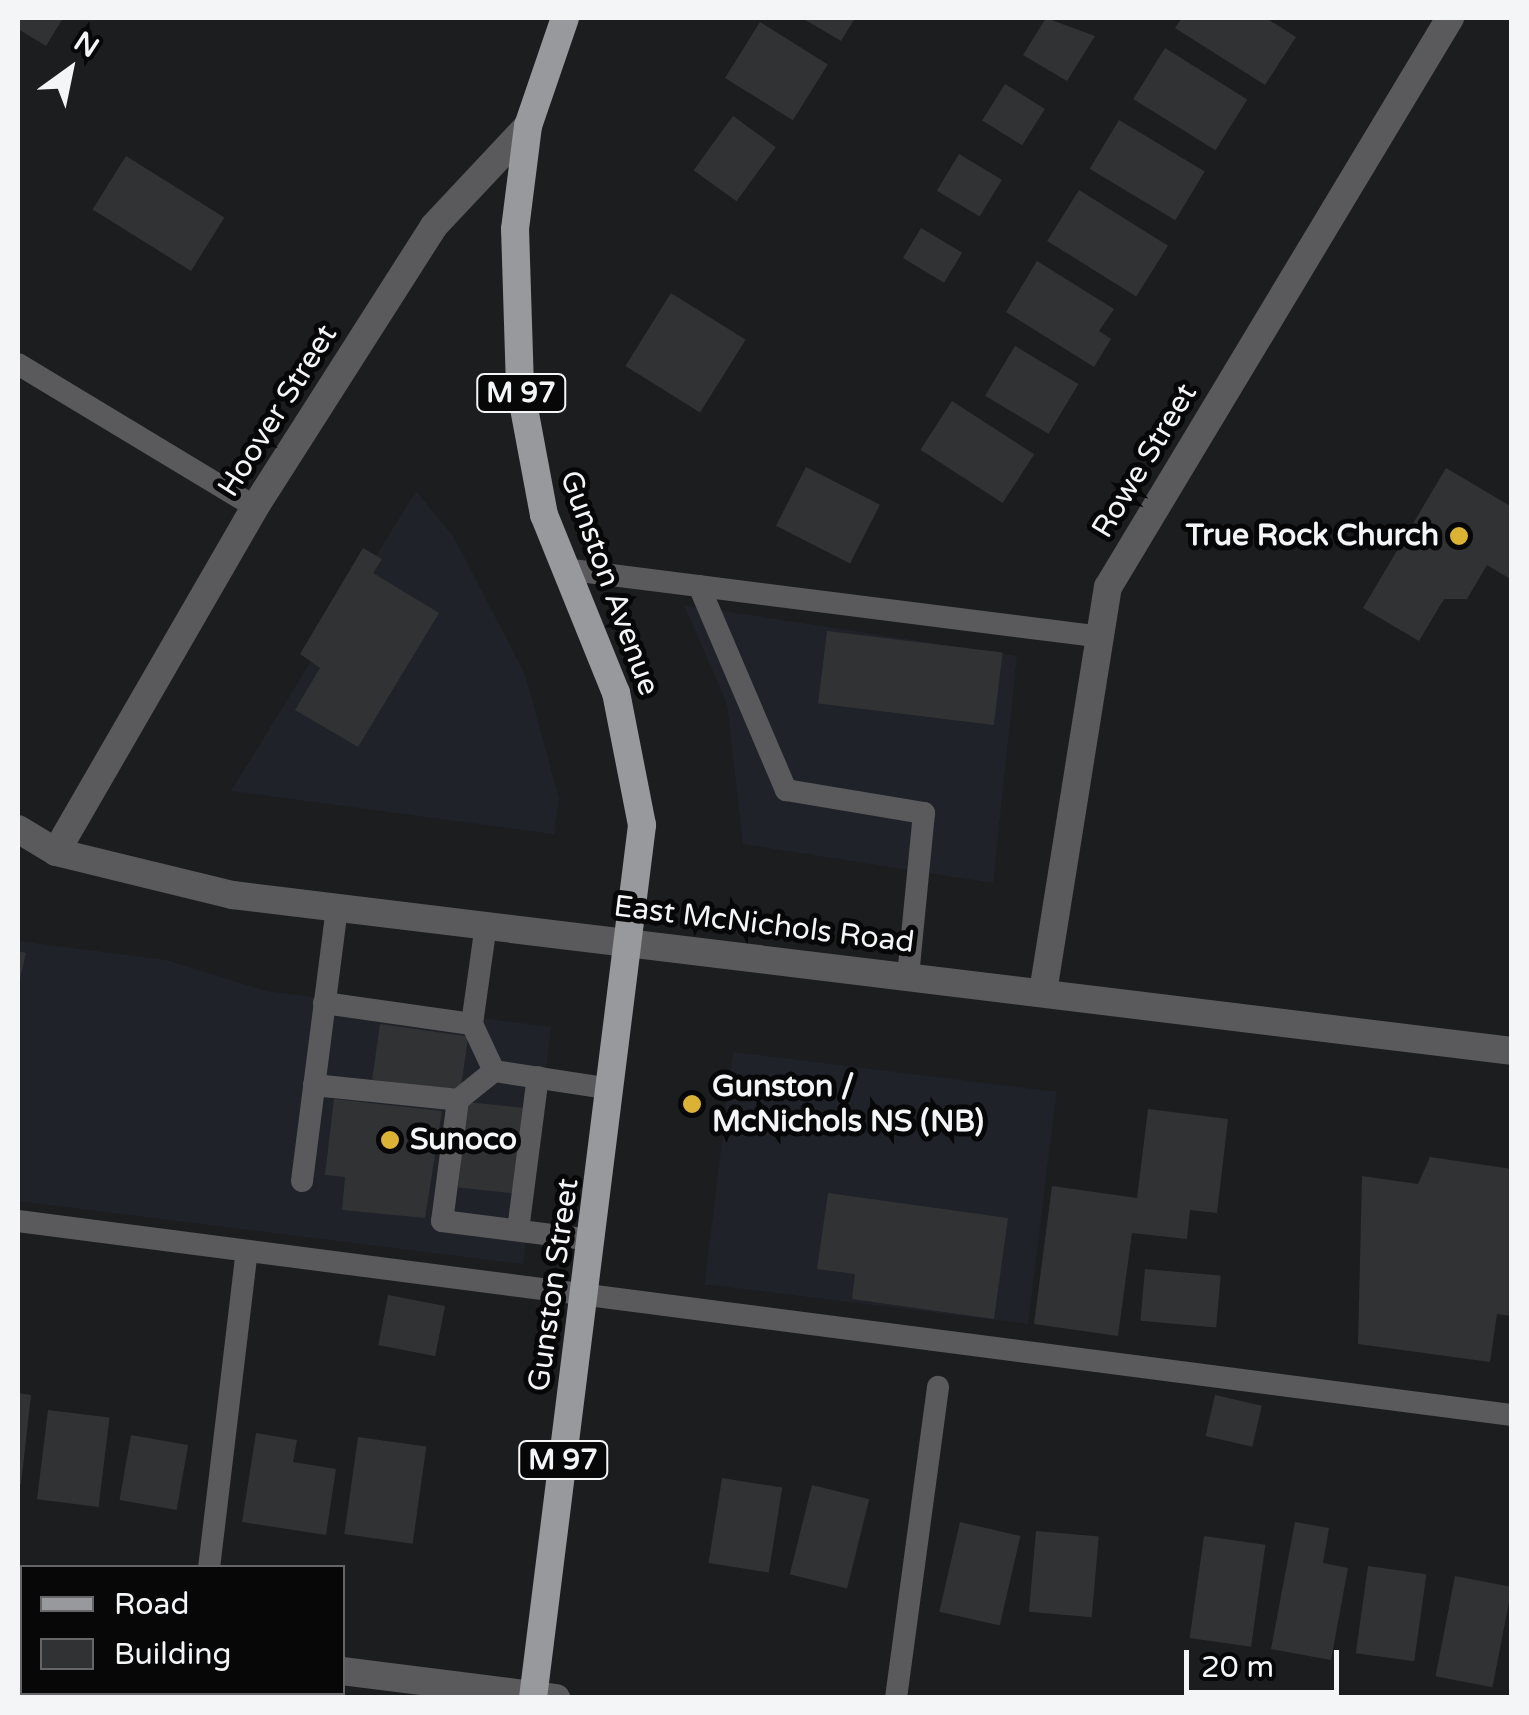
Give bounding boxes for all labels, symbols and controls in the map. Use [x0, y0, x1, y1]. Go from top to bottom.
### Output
north arrow [20, 20, 120, 120]
text: N [68, 24, 105, 65]
street label: Hoover Street [211, 318, 345, 504]
road number: M 97 [476, 370, 566, 416]
street label: Rowe Street [1085, 377, 1205, 545]
street label: Gunston Avenue [552, 466, 666, 700]
place label: True Rock Church [1186, 518, 1439, 554]
marker: True Rock Church [1448, 525, 1470, 547]
street label: East McNichols Road [612, 889, 916, 961]
place label: Gunston / McNichols NS (NB) [712, 1069, 984, 1140]
marker: Gunston / McNichols NS (NB) [681, 1093, 703, 1115]
place label: Sunoco [410, 1122, 517, 1158]
marker: Sunoco [379, 1129, 401, 1151]
street label: Gunston Street [521, 1176, 587, 1394]
road number: M 97 [518, 1437, 608, 1483]
legend [20, 1565, 345, 1695]
text: Road [114, 1586, 189, 1623]
scale bar [1189, 1630, 1344, 1692]
text: Building [114, 1636, 231, 1673]
text: 20 m [1201, 1649, 1274, 1686]

